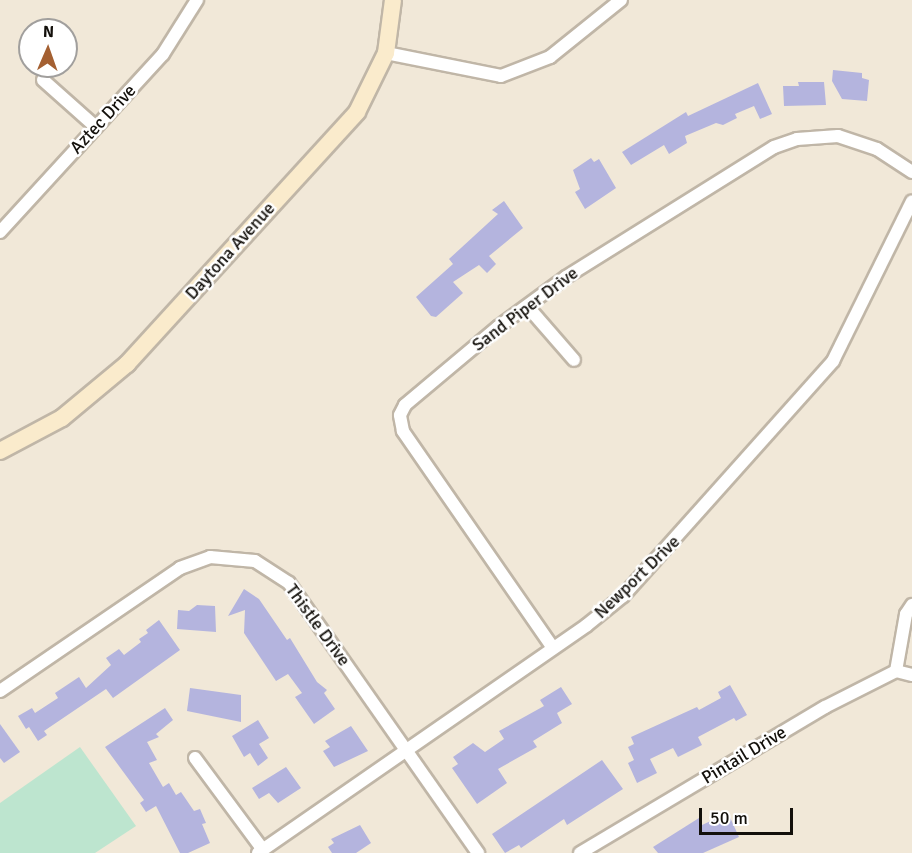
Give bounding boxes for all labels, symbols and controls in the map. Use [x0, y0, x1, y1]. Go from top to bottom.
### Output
north arrow [18, 18, 78, 78]
text: N [43, 22, 54, 42]
street label: Aztec Drive [65, 80, 141, 158]
street label: Daytona Avenue [181, 198, 279, 304]
street label: Sand Piper Drive [468, 262, 582, 356]
street label: Newport Drive [590, 531, 684, 623]
street label: Thistle Drive [281, 580, 355, 670]
street label: Pintail Drive [698, 721, 790, 789]
scale bar [702, 796, 796, 834]
text: 50 m [710, 807, 748, 829]

